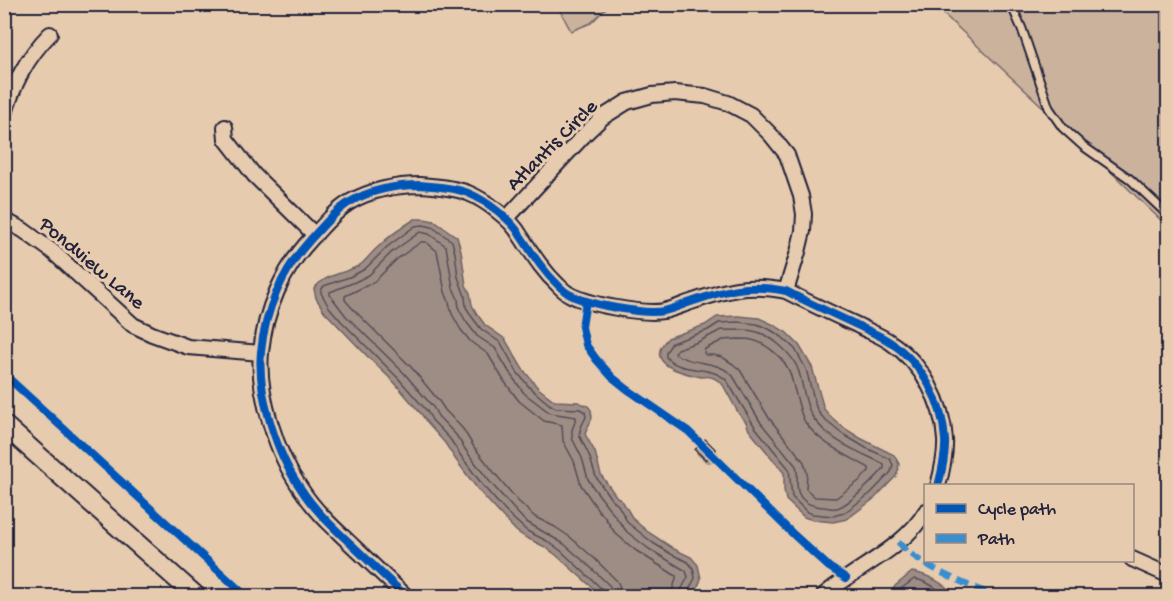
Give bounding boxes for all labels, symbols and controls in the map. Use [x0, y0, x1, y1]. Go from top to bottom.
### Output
street label: Atlantis Circle [503, 95, 605, 197]
street label: Pondview Lane [32, 212, 150, 317]
legend [924, 484, 1134, 562]
text: Cycle path [978, 500, 1056, 521]
text: Path [977, 530, 1015, 551]

